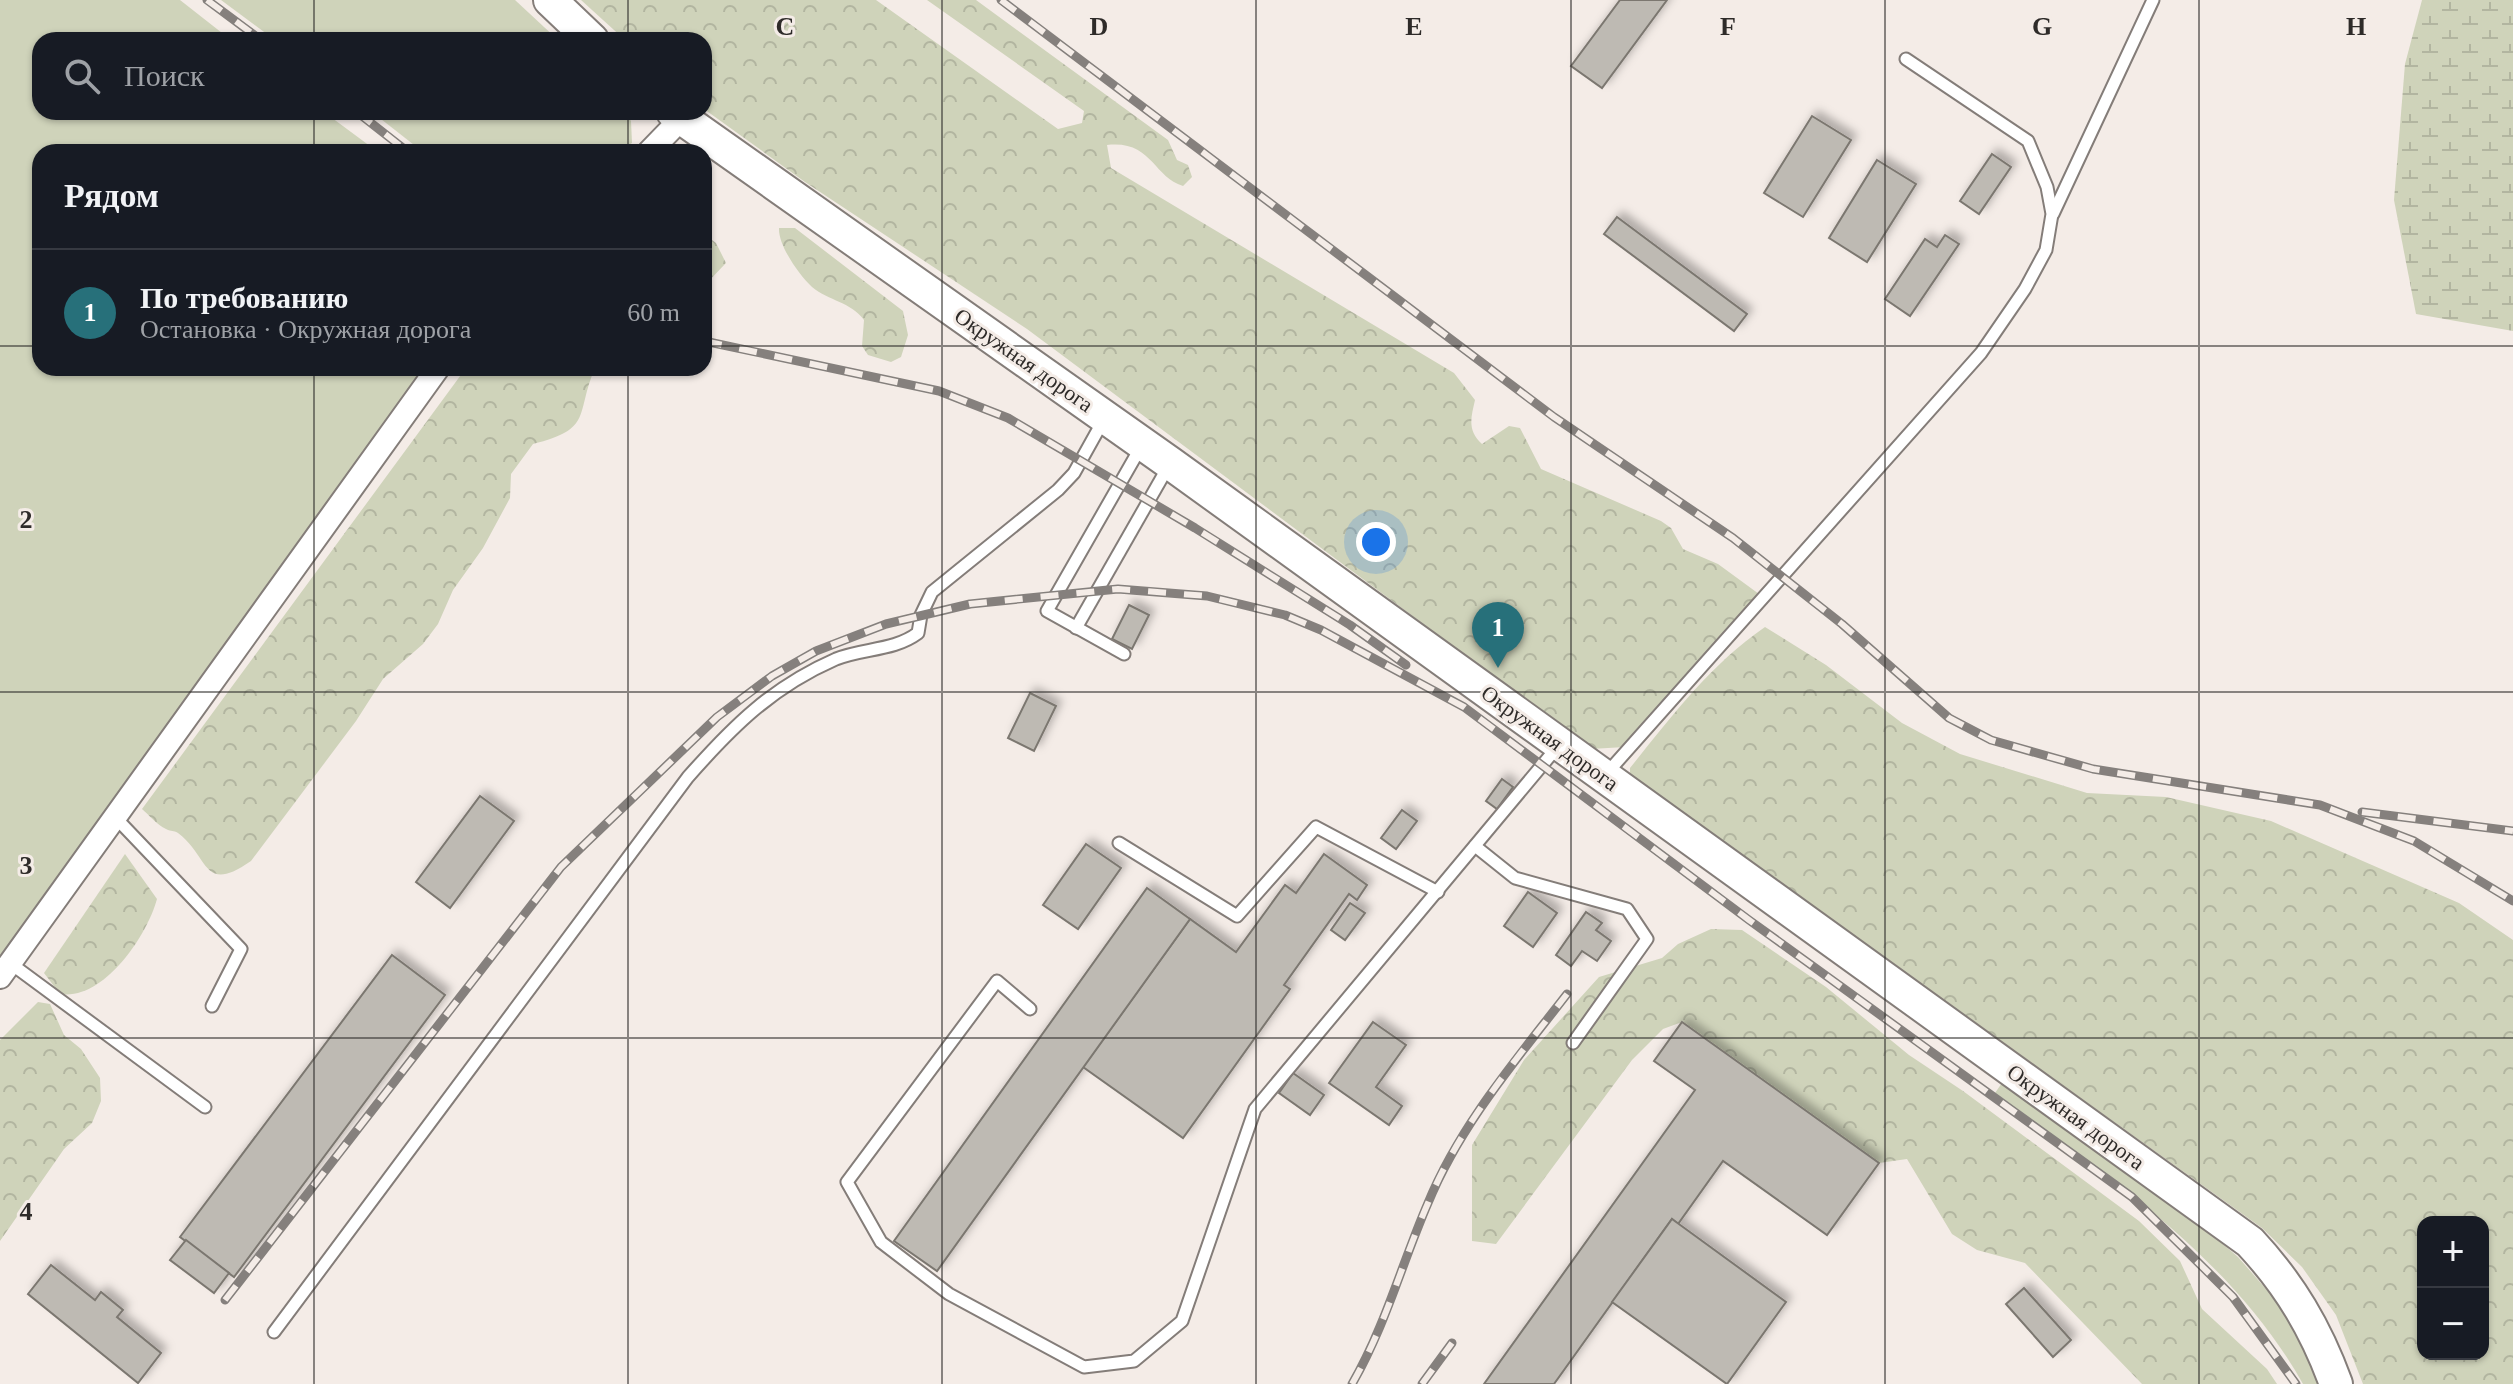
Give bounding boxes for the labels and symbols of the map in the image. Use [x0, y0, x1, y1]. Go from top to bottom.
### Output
text: C [776, 12, 794, 41]
text: D [1090, 12, 1108, 41]
text: E [1405, 12, 1423, 41]
text: F [1720, 12, 1736, 41]
text: G [2032, 12, 2052, 41]
text: H [2346, 12, 2366, 41]
street label: Окружная дорога [950, 303, 1098, 417]
text: 2 [20, 505, 33, 534]
your location [1356, 522, 1396, 562]
pin: 1 [1472, 602, 1524, 668]
street label: Окружная дорога [1477, 680, 1624, 796]
text: 3 [20, 851, 33, 880]
street label: Окружная дорога [2003, 1059, 2150, 1175]
text: 4 [20, 1197, 33, 1226]

